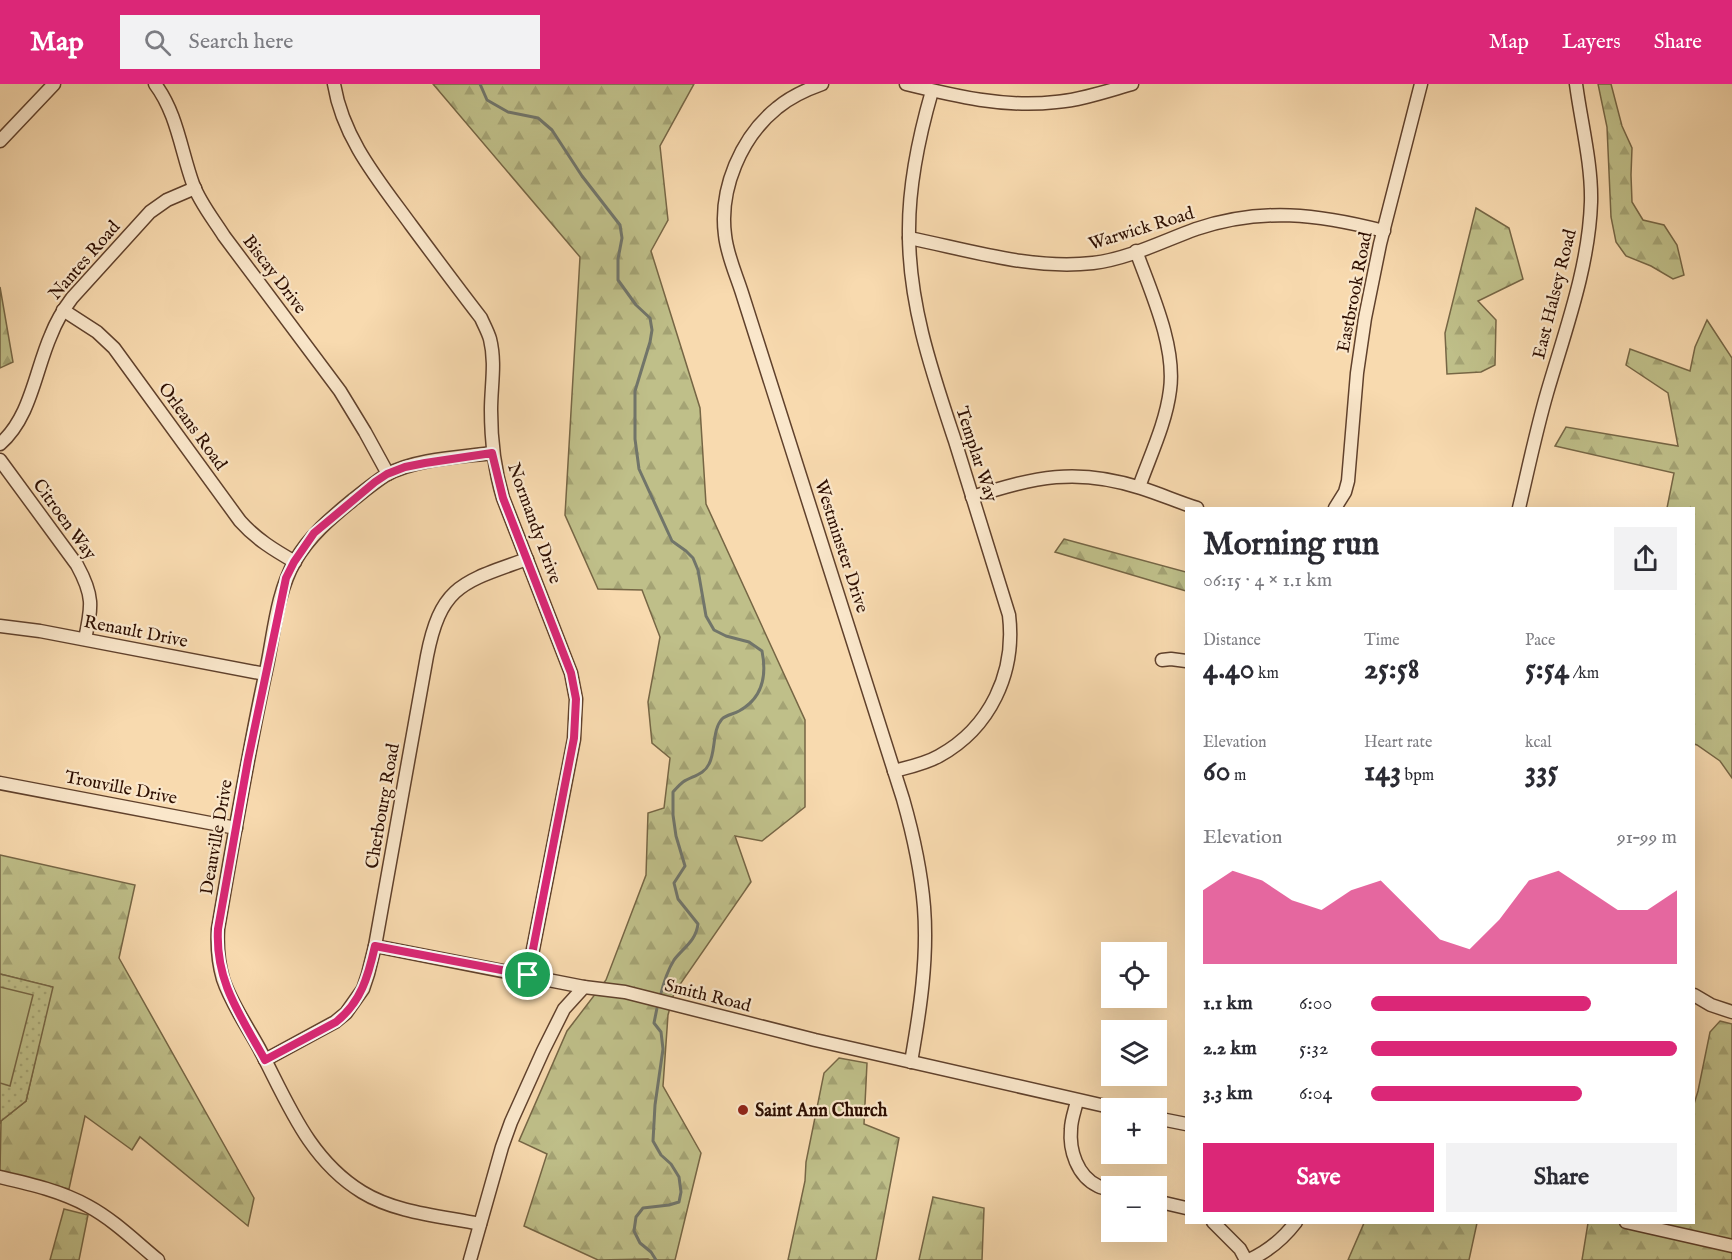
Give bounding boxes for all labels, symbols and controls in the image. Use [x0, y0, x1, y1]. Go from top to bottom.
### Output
search box [120, 15, 540, 69]
text: Map [30, 25, 84, 60]
icon: search [141, 26, 174, 59]
text: Search here [189, 28, 293, 56]
text: Map [1489, 29, 1529, 56]
text: Layers [1562, 29, 1621, 56]
text: Share [1654, 29, 1702, 56]
street label: Warwick Road [1086, 202, 1197, 256]
street label: Nantes Road [44, 216, 126, 305]
street label: East Halsey Road [1528, 227, 1583, 362]
street label: Eastbrook Road [1332, 230, 1379, 355]
street label: Biscay Drive [237, 231, 311, 319]
street label: Orleans Road [152, 378, 232, 476]
street label: Templar Way [949, 404, 1002, 505]
street label: Normandy Drive [501, 460, 566, 587]
street label: Citroen Way [27, 475, 101, 565]
street label: Westminster Drive [808, 477, 873, 616]
text: Morning run [1203, 524, 1379, 566]
button: share [1614, 527, 1677, 590]
text: 06:15 · 4 × 1.1 km [1203, 568, 1332, 593]
street label: Renault Drive [82, 611, 190, 654]
text: Distance [1203, 631, 1261, 651]
text: Time [1364, 631, 1400, 651]
text: Pace [1525, 631, 1555, 651]
text: 4.40 [1203, 651, 1254, 689]
text: 25:58 [1364, 651, 1419, 689]
text: 5:54 [1525, 651, 1569, 689]
text: km [1254, 664, 1279, 684]
text: /km [1569, 664, 1599, 684]
text: Elevation [1203, 733, 1266, 753]
text: Heart rate [1364, 733, 1432, 753]
text: kcal [1525, 733, 1552, 753]
street label: Cherbourg Road [361, 741, 406, 871]
text: 60 [1203, 753, 1230, 791]
text: 143 [1364, 753, 1401, 791]
text: 335 [1525, 753, 1558, 791]
street label: Trouville Drive [63, 766, 179, 811]
text: m [1230, 766, 1246, 786]
text: bpm [1401, 766, 1434, 786]
street label: Deauville Drive [196, 778, 239, 897]
text: Elevation [1203, 825, 1282, 850]
text: 91–99 m [1617, 825, 1677, 850]
map controls [1101, 942, 1167, 1242]
button: locate [1101, 942, 1167, 1008]
pin [502, 949, 553, 1000]
icon: arrive [511, 958, 544, 991]
street label: Smith Road [662, 975, 754, 1018]
text: 1.1 km [1203, 991, 1253, 1016]
text: 6:00 [1299, 991, 1332, 1016]
button: layers [1101, 1020, 1167, 1086]
text: 2.2 km [1203, 1036, 1257, 1061]
text: 5:32 [1299, 1036, 1328, 1061]
text: 3.3 km [1203, 1081, 1253, 1106]
text: 6:04 [1299, 1081, 1332, 1106]
button: + [1101, 1098, 1167, 1164]
place label: Saint Ann Church [755, 1100, 888, 1123]
marker: Saint Ann Church [736, 1103, 750, 1117]
button: Save [1203, 1143, 1434, 1212]
button: Share [1446, 1143, 1677, 1212]
button: − [1101, 1176, 1167, 1242]

